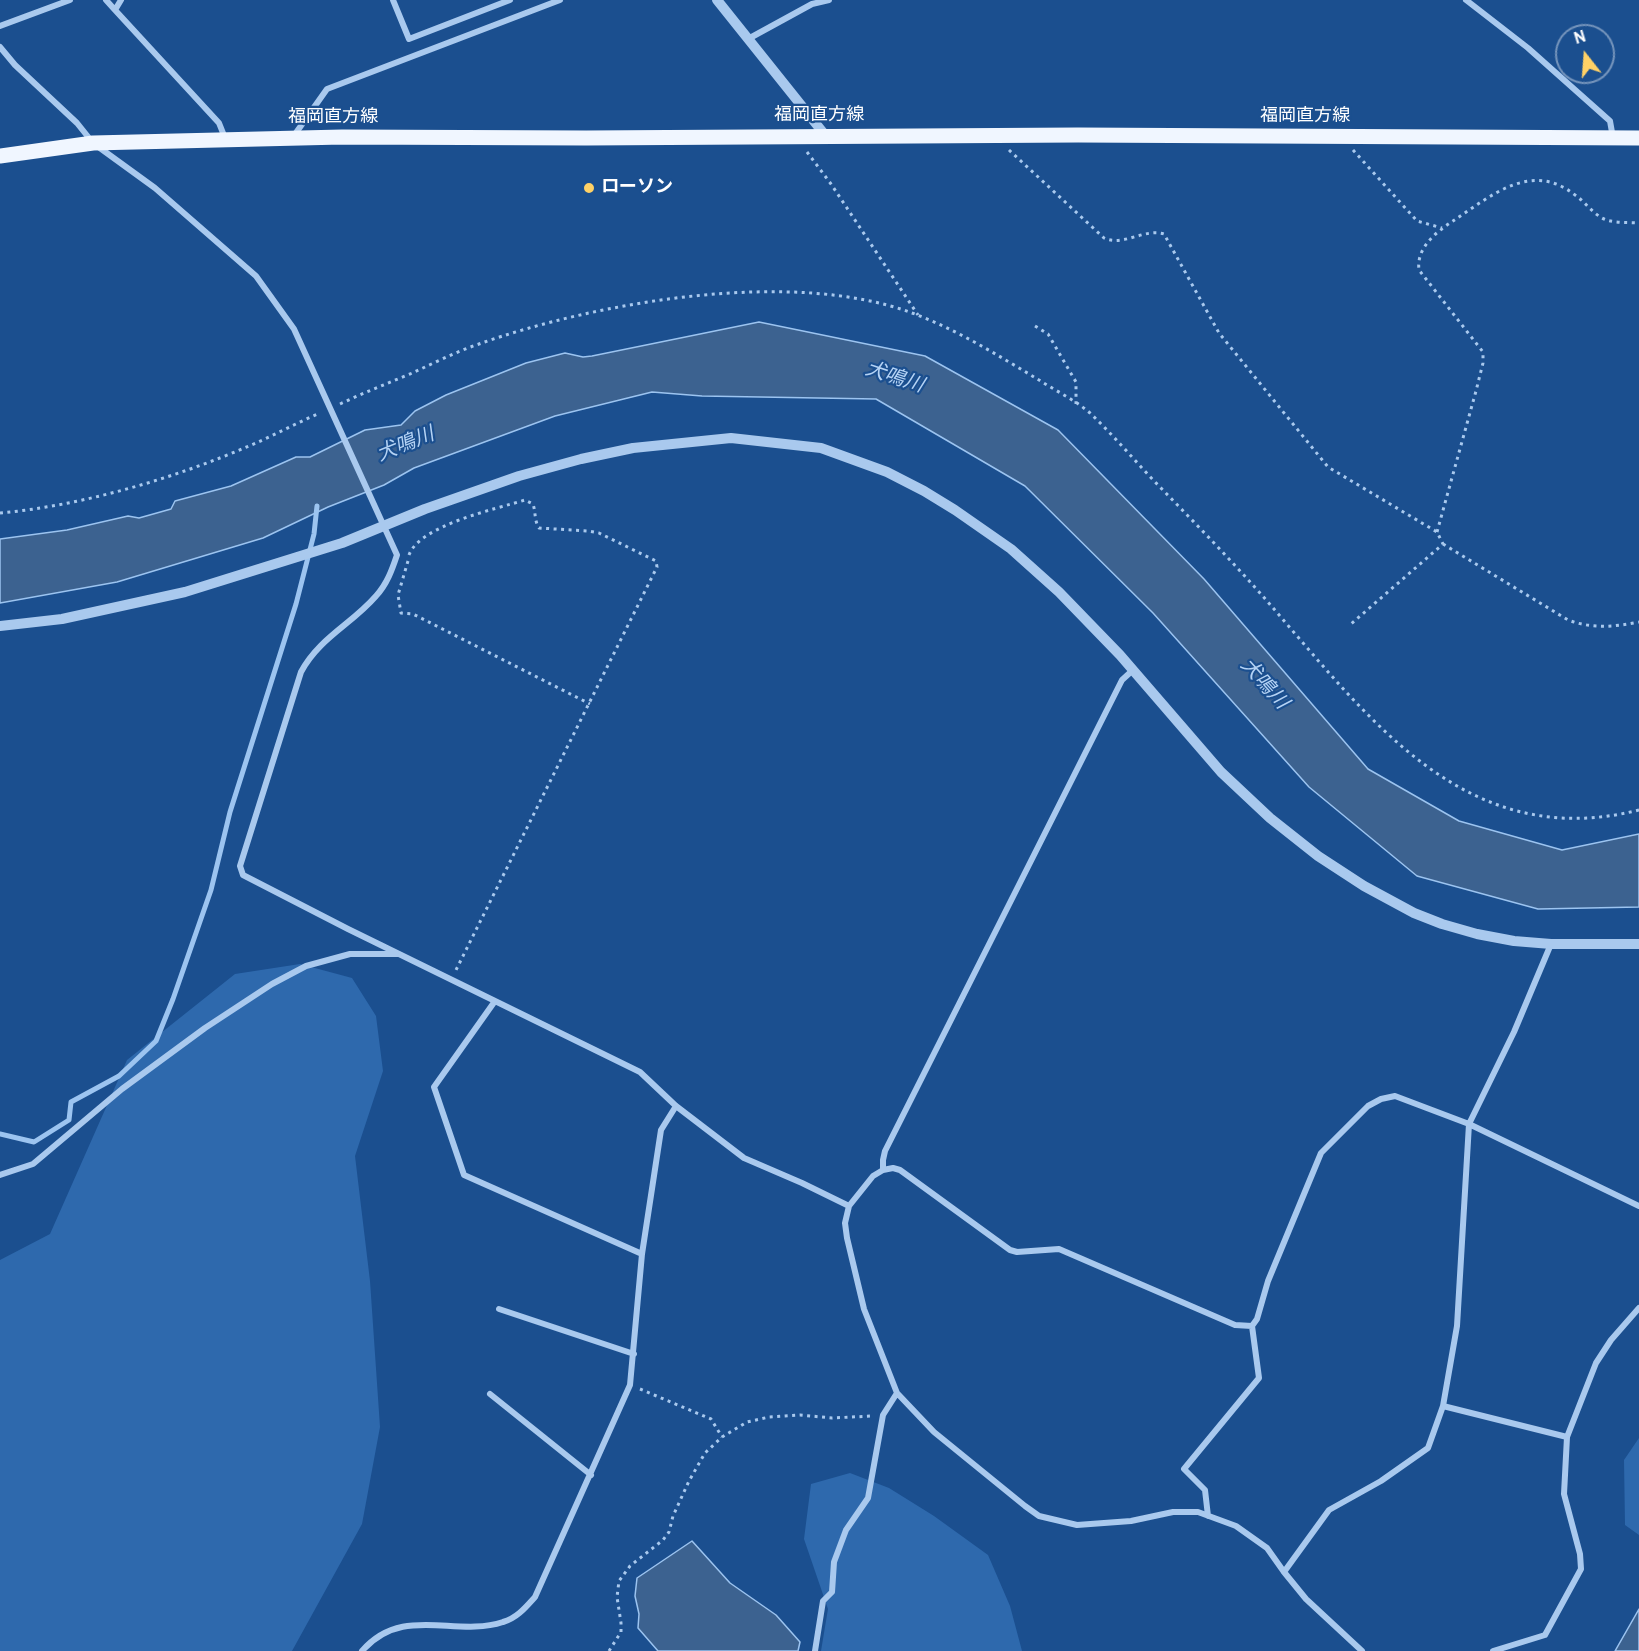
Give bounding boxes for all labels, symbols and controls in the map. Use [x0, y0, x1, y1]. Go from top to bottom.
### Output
north arrow [1555, 24, 1615, 84]
text: N [1572, 27, 1589, 50]
street label: 福岡直方線 [774, 105, 864, 127]
street label: 福岡直方線 [1260, 106, 1350, 128]
street label: 福岡直方線 [288, 107, 378, 129]
place label: ローソン [601, 177, 673, 199]
marker: ローソン [582, 181, 596, 195]
water label: 犬鳴川 [862, 358, 926, 400]
water label: 犬鳴川 [374, 424, 438, 468]
water label: 犬鳴川 [1234, 655, 1292, 715]

